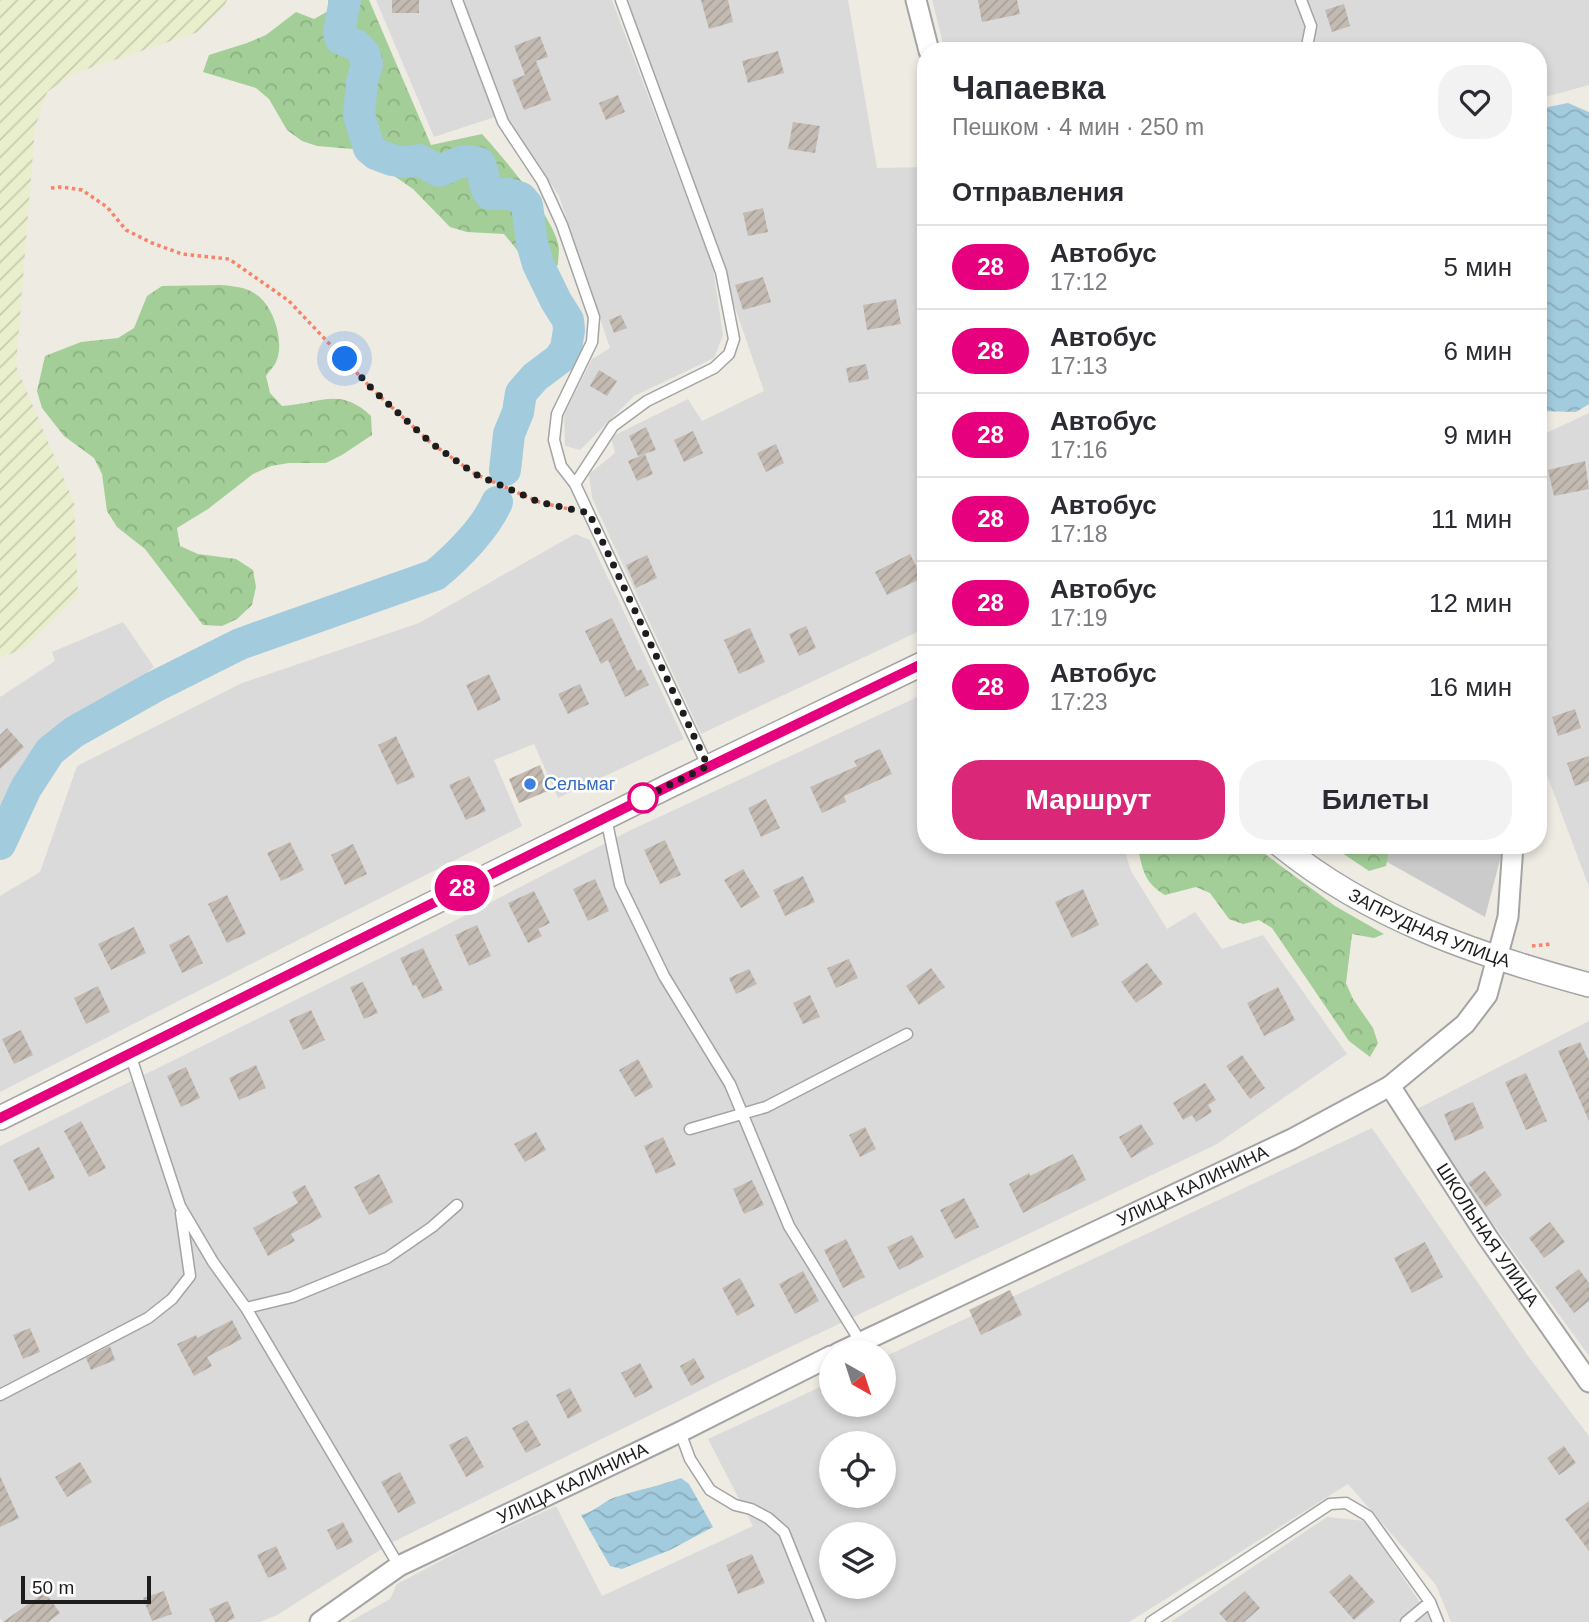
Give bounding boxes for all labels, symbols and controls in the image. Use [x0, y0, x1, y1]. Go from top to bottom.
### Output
button: heart [1438, 65, 1512, 139]
text: Чапаевка [952, 69, 1105, 106]
text: Пешком · 4 мин · 250 m [952, 114, 1204, 140]
text: Отправления [952, 177, 1124, 207]
text: Автобус [1050, 238, 1157, 268]
text: 5 мин [1444, 252, 1512, 282]
text: 28 [977, 253, 1004, 280]
text: 17:12 [1050, 269, 1108, 295]
text: Автобус [1050, 322, 1157, 352]
text: 6 мин [1444, 336, 1512, 366]
text: 28 [977, 337, 1004, 364]
your location [327, 341, 362, 376]
text: 17:13 [1050, 353, 1108, 379]
text: Автобус [1050, 406, 1157, 436]
text: 9 мин [1444, 420, 1512, 450]
text: 28 [977, 421, 1004, 448]
text: 17:16 [1050, 437, 1108, 463]
text: Автобус [1050, 490, 1157, 520]
text: 11 мин [1431, 504, 1512, 534]
text: 28 [977, 505, 1004, 532]
text: 17:18 [1050, 521, 1108, 547]
text: Автобус [1050, 574, 1157, 604]
text: 12 мин [1429, 588, 1512, 618]
text: 28 [977, 589, 1004, 616]
text: 17:19 [1050, 605, 1108, 631]
text: Автобус [1050, 658, 1157, 688]
text: 16 мин [1429, 672, 1512, 702]
text: 28 [977, 673, 1004, 700]
text: 17:23 [1050, 689, 1108, 715]
button: Маршрут [952, 760, 1225, 840]
button: Билеты [1239, 760, 1512, 840]
place label: Сельмаг [544, 774, 616, 794]
marker: Сельмаг [522, 776, 538, 792]
unlabelled marker [628, 783, 658, 813]
line badge: 28 [430, 865, 494, 911]
text: 28 [449, 874, 475, 901]
street label: ЗАПРУДНАЯ УЛИЦА [1345, 885, 1513, 971]
street label: УЛИЦА КАЛИНИНА [1114, 1142, 1271, 1230]
street label: ШКОЛЬНАЯ УЛИЦА [1432, 1159, 1543, 1310]
north arrow [819, 1340, 896, 1418]
map controls [819, 1340, 896, 1599]
button: locate [819, 1431, 896, 1508]
street label: УЛИЦА КАЛИНИНА [494, 1439, 651, 1528]
button: layers [819, 1522, 896, 1599]
scale bar [21, 1573, 150, 1605]
text: 50 m [32, 1577, 74, 1598]

